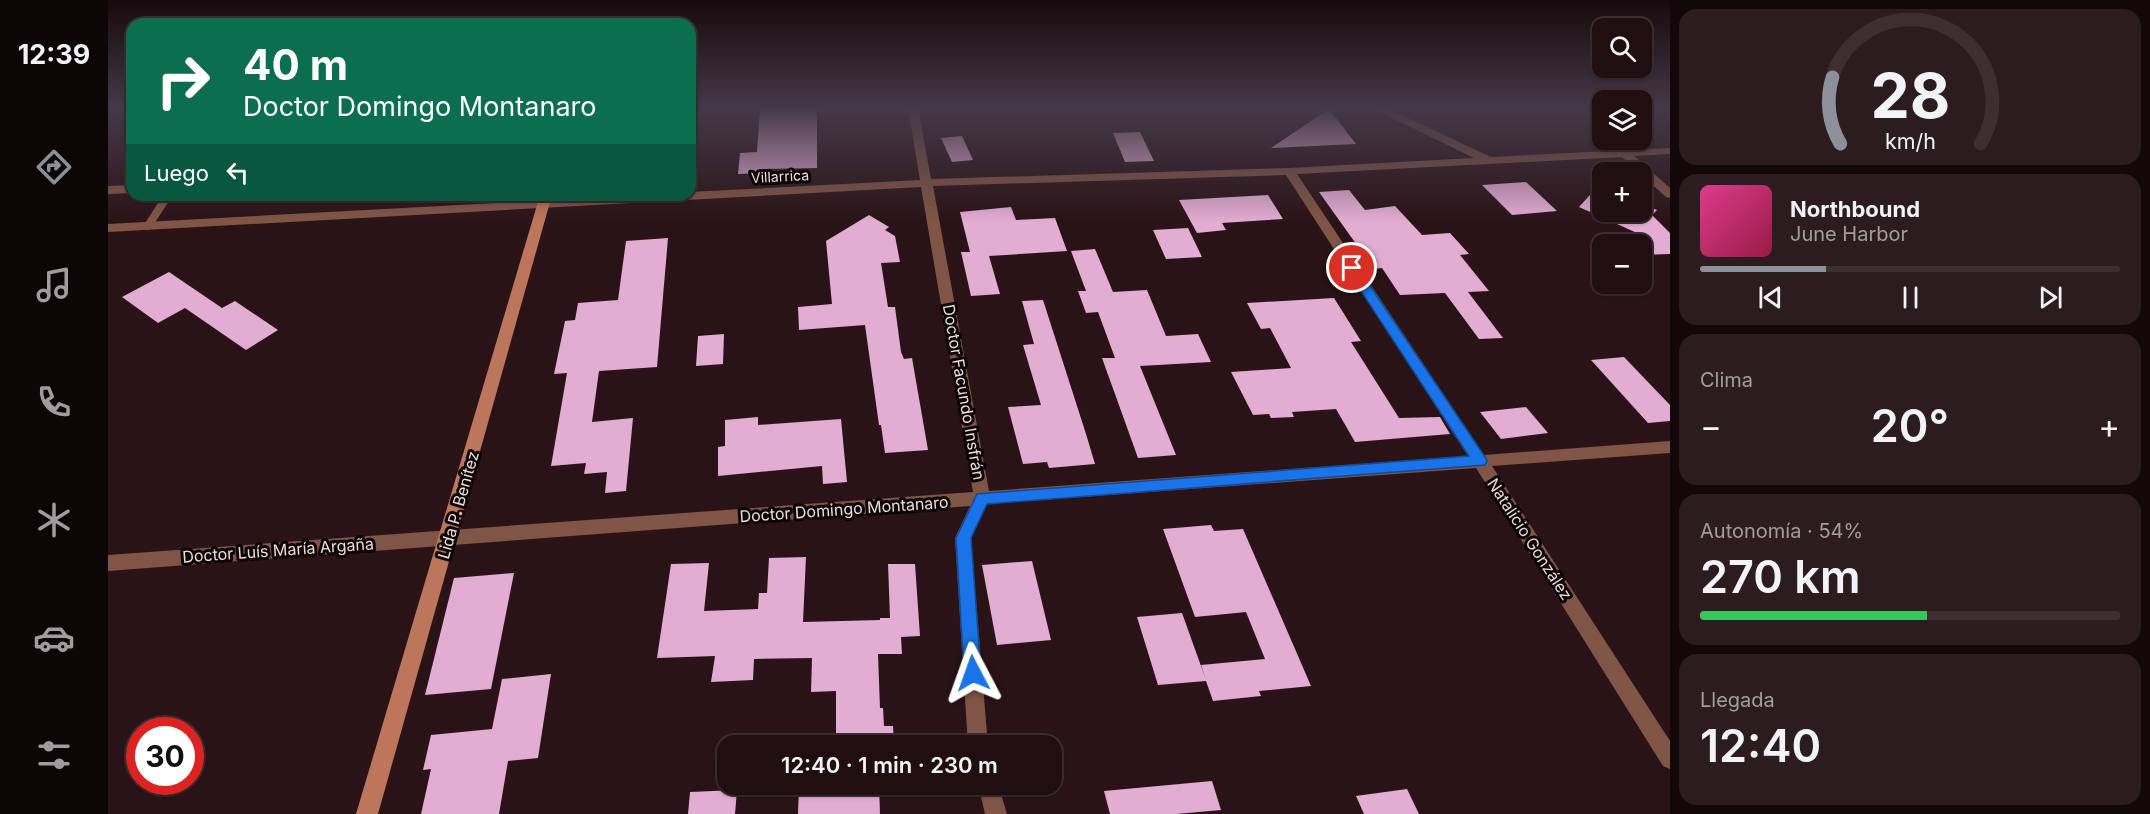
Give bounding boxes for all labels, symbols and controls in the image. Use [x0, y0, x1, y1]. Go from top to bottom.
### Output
map controls [1592, 18, 1652, 294]
button: search [1592, 18, 1652, 78]
text: 12:39 [18, 38, 90, 71]
text: 40 m [243, 39, 348, 90]
icon: right [144, 42, 222, 120]
text: 28 [1870, 58, 1950, 133]
text: Doctor Domingo Montanaro [243, 90, 596, 123]
button: layers [1592, 90, 1652, 150]
text: km/h [1885, 128, 1935, 154]
icon: directions [33, 146, 75, 188]
icon: left [221, 156, 254, 189]
text: Luego [144, 160, 209, 186]
button: + [1592, 162, 1652, 222]
street label: Villarrica [751, 166, 809, 186]
text: Northbound [1790, 196, 1920, 222]
text: June Harbor [1790, 222, 1908, 246]
button: − [1592, 234, 1652, 294]
pin [1326, 242, 1377, 293]
icon: arrive [1335, 251, 1368, 284]
icon: music [33, 264, 75, 306]
icon: previous [1754, 281, 1787, 314]
icon: pause [1894, 281, 1927, 314]
icon: next [2034, 281, 2067, 314]
street label: Doctor Facundo Insfrán [939, 303, 989, 481]
text: Clima [1700, 368, 1753, 392]
icon: phone [33, 381, 75, 423]
text: 20° [1871, 398, 1949, 453]
text: − [1700, 406, 1722, 446]
text: + [2098, 406, 2120, 446]
street label: Lida P. Benítez [433, 449, 483, 561]
street label: Natalicio González [1483, 475, 1577, 603]
street label: Doctor Domingo Montanaro [739, 492, 949, 526]
icon: climate [33, 499, 75, 541]
text: Autonomía · 54% [1700, 519, 1863, 543]
street label: Doctor Luís María Argaña [182, 533, 374, 567]
text: 270 km [1700, 549, 1860, 604]
icon: car [33, 617, 75, 659]
position arrow [941, 641, 1005, 705]
text: Llegada [1700, 688, 1775, 712]
speed limit sign: 30 [126, 717, 204, 795]
text: 12:40 [1700, 718, 1821, 773]
icon: filters [33, 734, 75, 776]
text: 12:40 · 1 min · 230 m [781, 752, 998, 778]

